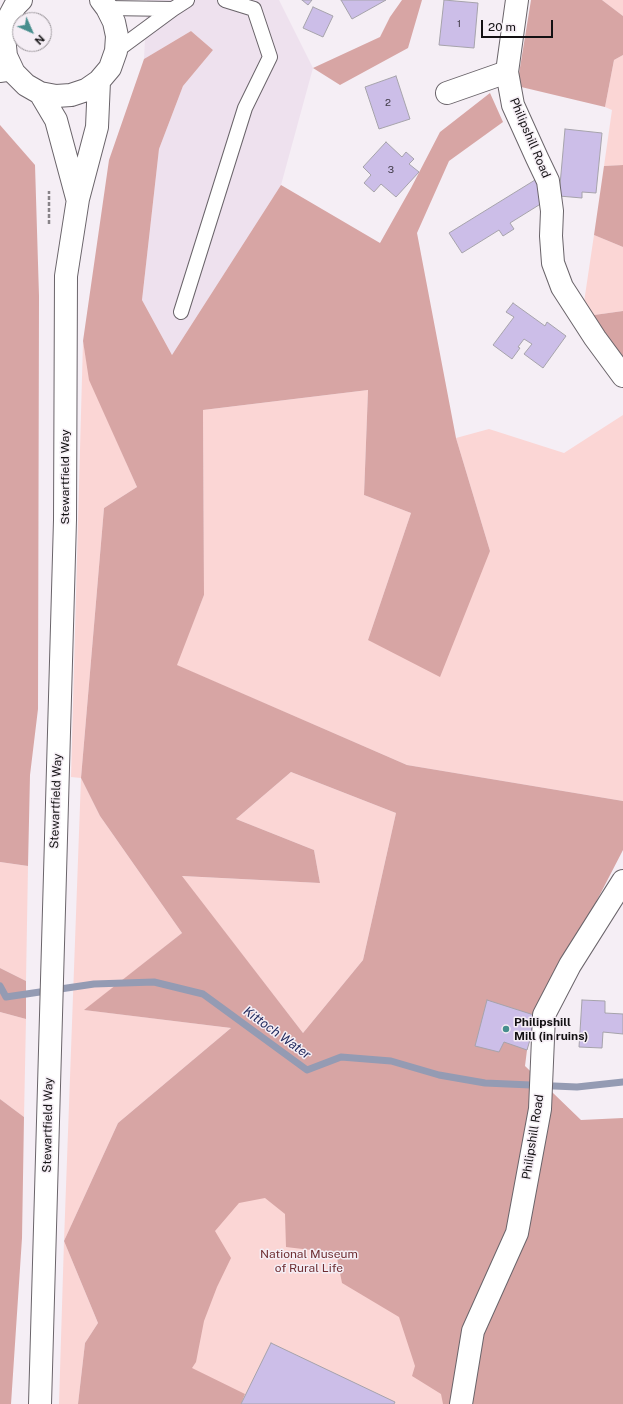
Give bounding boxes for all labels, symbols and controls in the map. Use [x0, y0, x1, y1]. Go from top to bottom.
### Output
north arrow [12, 12, 52, 52]
scale bar [483, 12, 555, 38]
house number: 1 [457, 18, 461, 30]
text: 20 m [488, 20, 516, 34]
text: N [32, 32, 47, 47]
street label: Philipshill Road [507, 96, 553, 180]
house number: 2 [385, 97, 391, 109]
house number: 3 [388, 164, 394, 176]
street label: Stewartfield Way [58, 429, 72, 525]
street label: Stewartfield Way [47, 753, 65, 849]
water label: Kittoch Water [240, 1003, 314, 1063]
place label: Philipshill Mill (in ruins) [514, 1015, 588, 1043]
marker: Philipshill Mill (in ruins) [501, 1024, 511, 1034]
street label: Stewartfield Way [40, 1077, 56, 1173]
street label: Philipshill Road [519, 1094, 547, 1180]
park label: National Museum of Rural Life [260, 1247, 358, 1275]

